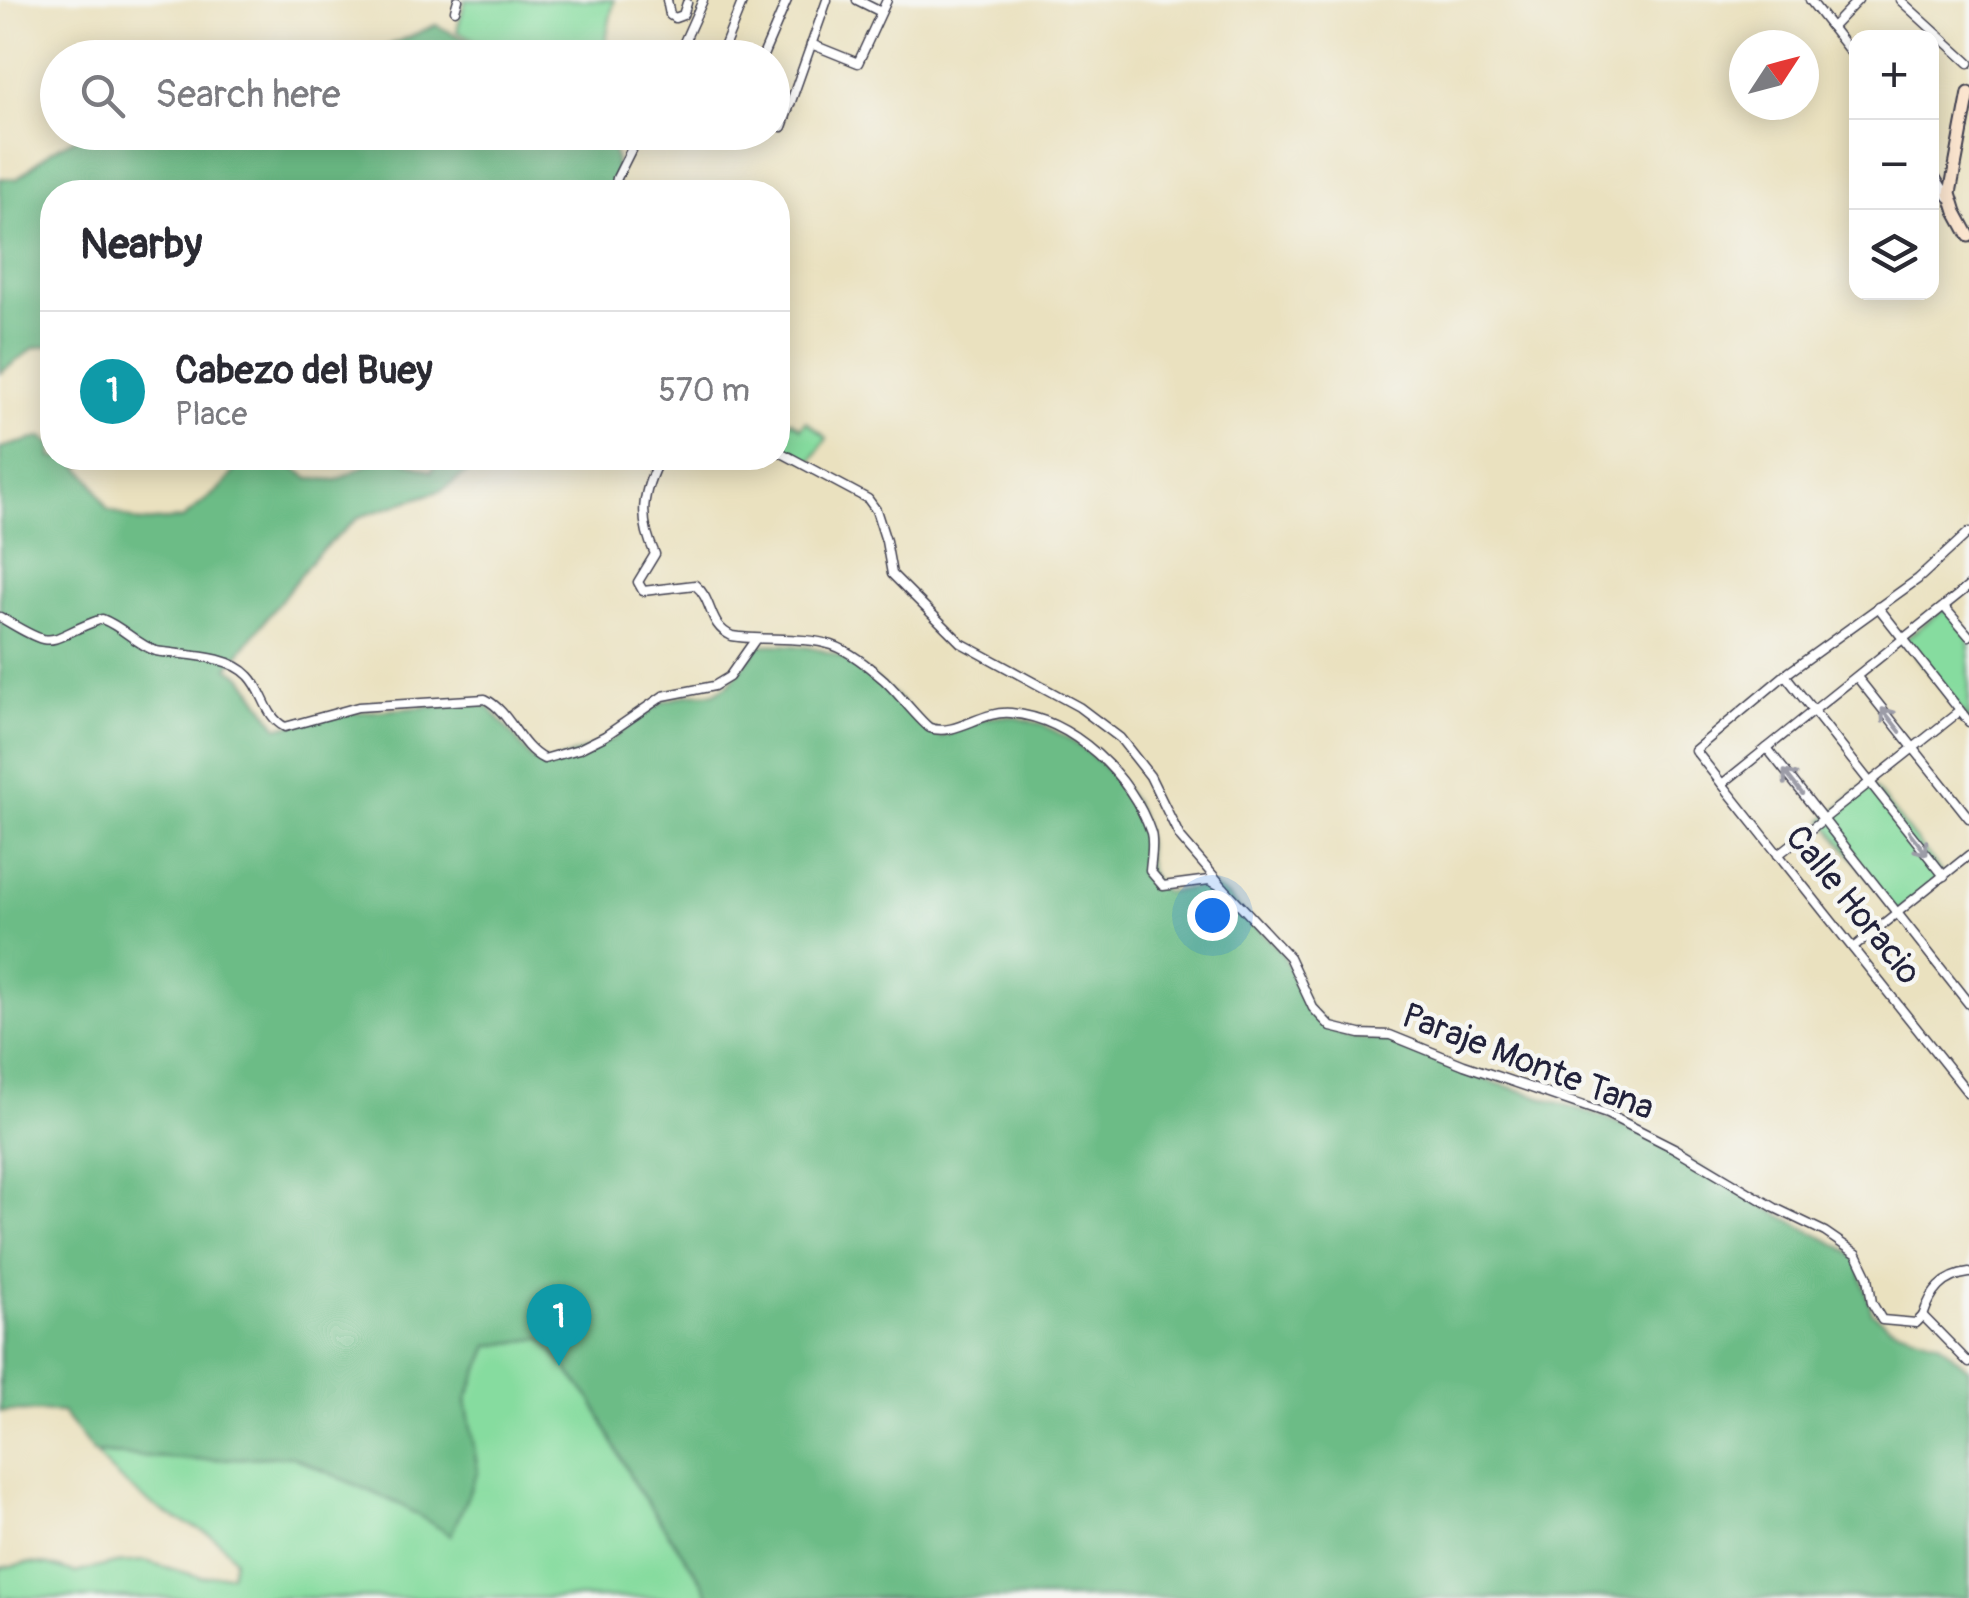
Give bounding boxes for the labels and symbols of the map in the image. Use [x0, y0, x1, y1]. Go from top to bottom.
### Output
north arrow [1729, 30, 1819, 120]
one-way arrow [1881, 707, 1902, 734]
one-way arrow [1782, 769, 1804, 795]
street label: Calle Horacio [1776, 817, 1930, 993]
one-way arrow [1906, 829, 1928, 855]
your location [1187, 890, 1238, 941]
street label: Paraje Monte Tana [1396, 994, 1660, 1130]
pin: 1 [526, 1284, 592, 1366]

